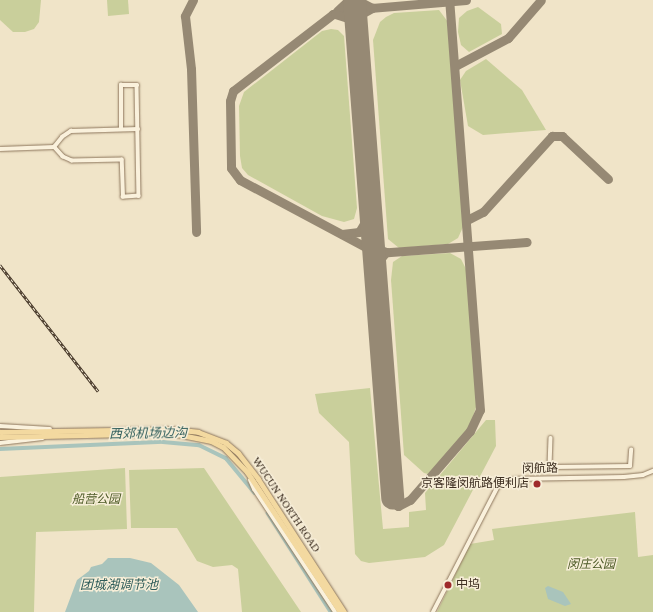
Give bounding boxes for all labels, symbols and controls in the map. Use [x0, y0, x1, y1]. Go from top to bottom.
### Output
water label: 西郊机场边沟 [109, 426, 187, 442]
street label: WUCUN NORTH ROAD [249, 455, 323, 555]
street label: 闵航路 [522, 461, 558, 477]
place label: 京客隆闵航路便利店 [421, 477, 529, 491]
marker: 京客隆闵航路便利店 [532, 479, 542, 489]
park label: 船营公园 [72, 493, 120, 507]
park label: 闵庄公园 [567, 558, 615, 572]
water label: 团城湖调节池 [80, 577, 158, 593]
place label: 中坞 [456, 578, 480, 592]
marker: 中坞 [443, 580, 453, 590]

